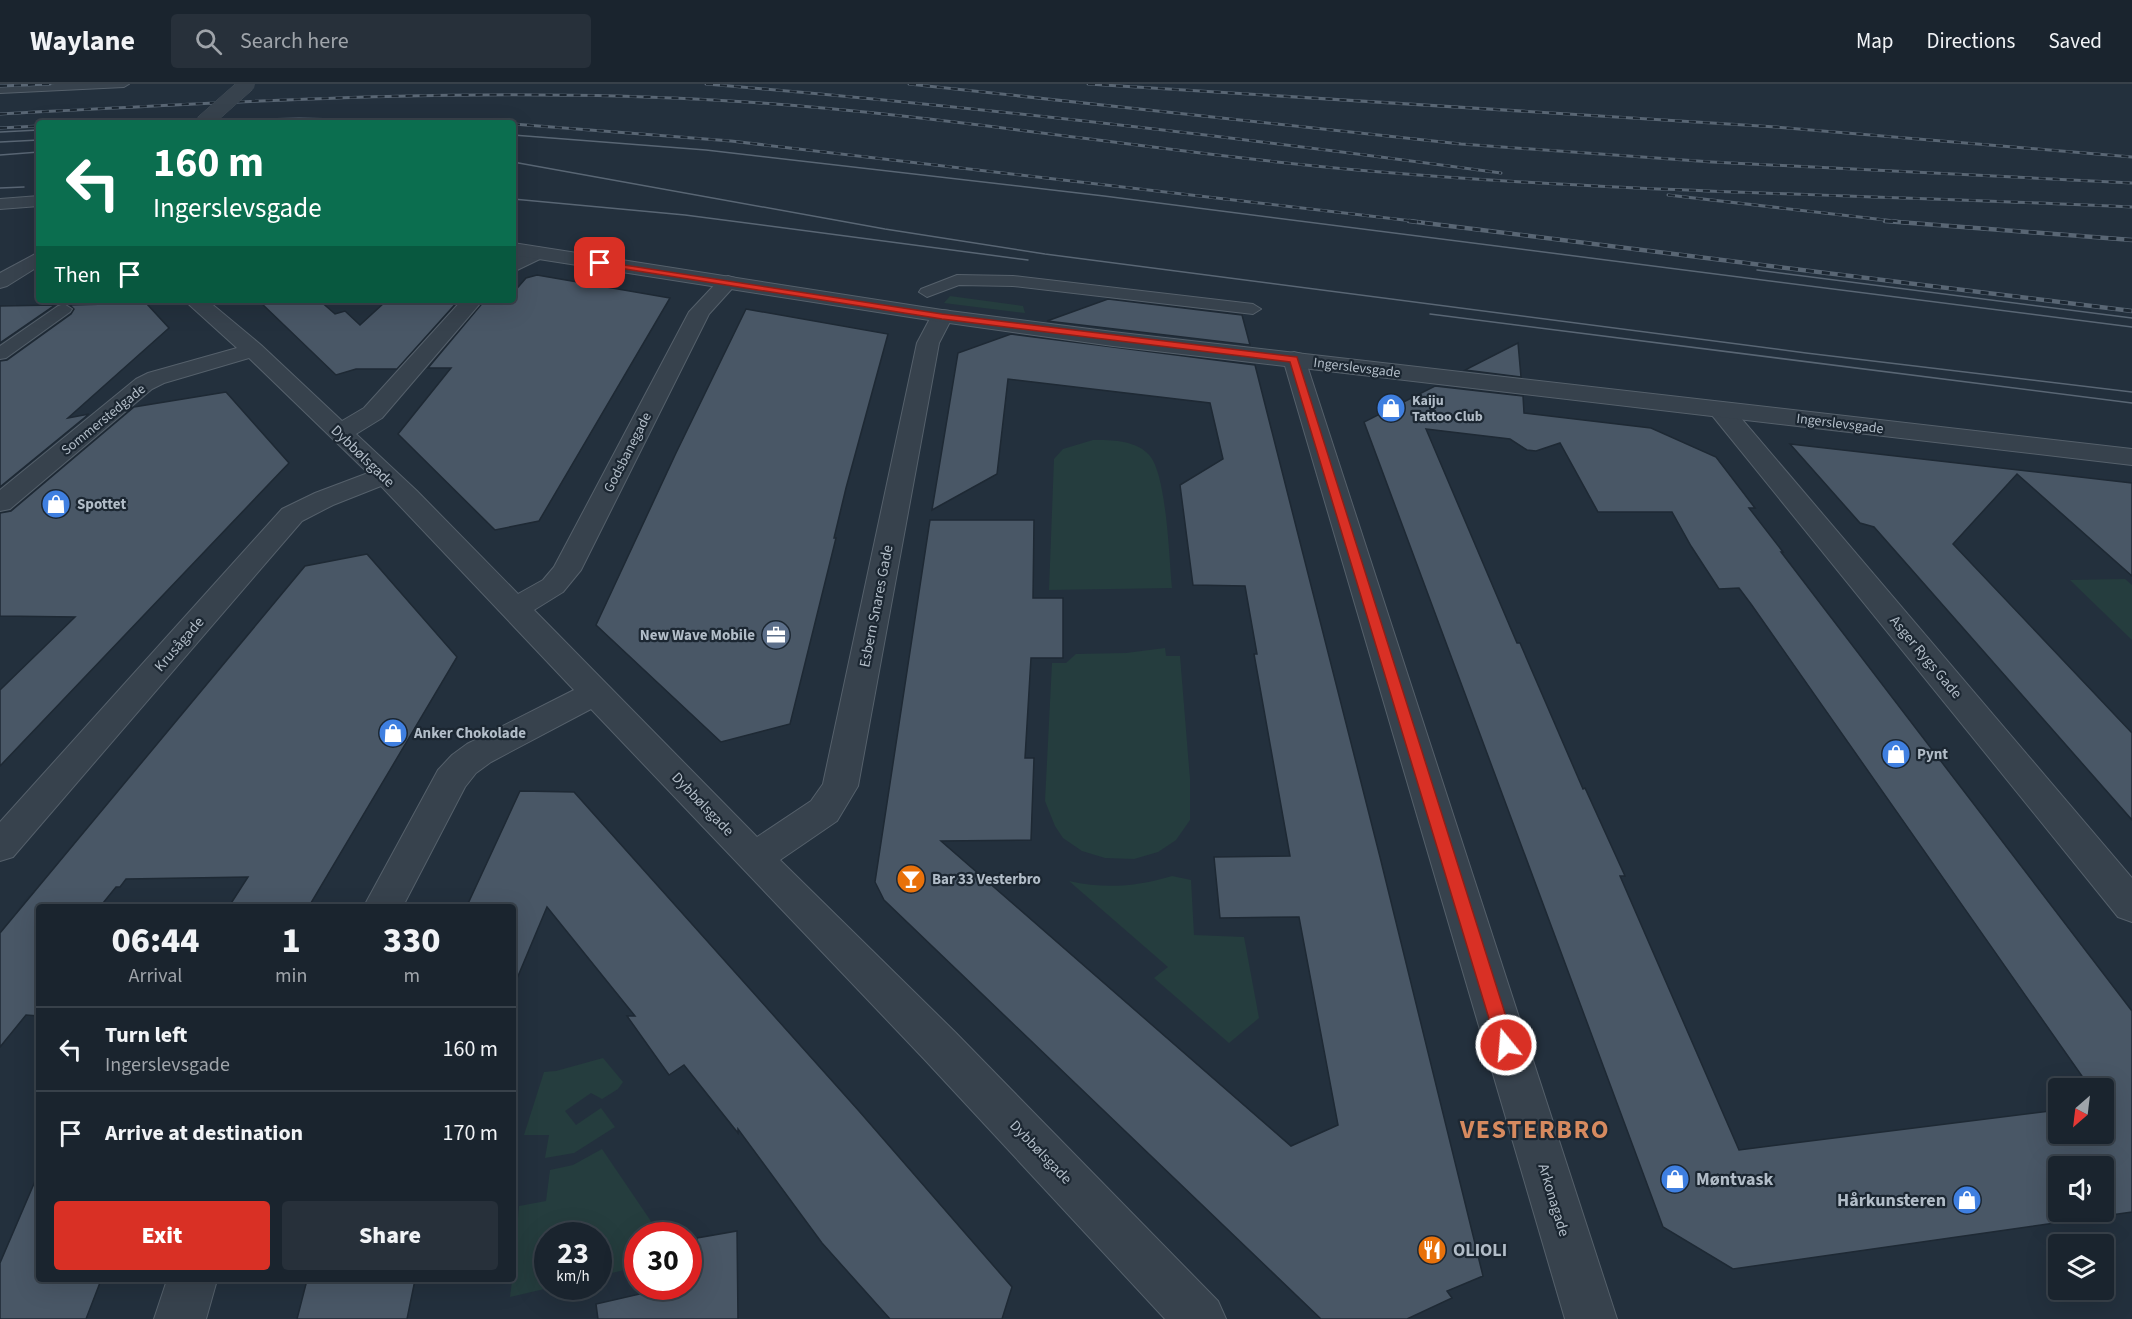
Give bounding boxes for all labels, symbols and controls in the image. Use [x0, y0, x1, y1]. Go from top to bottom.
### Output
search box [171, 14, 591, 68]
text: Waylane [30, 21, 135, 61]
icon: search [192, 25, 225, 58]
text: Search here [240, 25, 349, 57]
text: Map [1856, 26, 1894, 56]
text: Directions [1927, 26, 2015, 56]
text: Saved [2048, 26, 2102, 56]
text: 160 m [153, 133, 264, 193]
icon: left [54, 144, 132, 222]
text: Ingerslevsgade [153, 189, 322, 228]
pin [574, 237, 625, 288]
icon: arrive [583, 246, 616, 279]
icon: arrive [113, 258, 146, 291]
text: Then [54, 259, 101, 291]
street label: Ingerslevsgade [1312, 353, 1402, 383]
street label: Sommerstedgade [57, 379, 150, 460]
place label: Kaiju Tattoo Club [1412, 391, 1483, 427]
shop icon: Kaiju Tattoo Club [1375, 392, 1407, 424]
street label: Godsbanegade [599, 409, 657, 496]
street label: Ingerslevsgade [1795, 409, 1885, 439]
street label: Dybbølsgade [326, 420, 399, 492]
shop icon: Spottet [40, 488, 72, 520]
place label: Spottet [77, 494, 126, 515]
street label: Esbern Snares Gade [854, 543, 899, 669]
street label: Asger Rygs Gade [1885, 611, 1967, 703]
street label: Krusågade [150, 612, 209, 676]
office icon: New Wave Mobile [760, 619, 792, 651]
place label: New Wave Mobile [640, 625, 755, 646]
shop icon: Anker Chokolade [377, 717, 409, 749]
place label: Anker Chokolade [413, 723, 526, 744]
shop icon: Pynt [1880, 738, 1912, 770]
place label: Pynt [1917, 744, 1948, 765]
street label: Dybbølsgade [667, 768, 739, 841]
bar icon: Bar 33 Vesterbro [895, 863, 927, 895]
place label: Bar 33 Vesterbro [932, 869, 1041, 890]
text: 06:44 [111, 915, 200, 966]
text: 1 [282, 915, 301, 966]
text: 330 [383, 915, 441, 966]
text: Arrival [129, 962, 182, 990]
text: min [275, 962, 307, 990]
text: m [403, 962, 420, 990]
position arrow [1474, 1013, 1538, 1077]
text: Turn left [105, 1019, 187, 1051]
icon: left [54, 1033, 87, 1066]
text: 160 m [443, 1033, 498, 1065]
text: Ingerslevsgade [105, 1051, 230, 1079]
north arrow [2048, 1078, 2114, 1144]
map controls [2048, 1078, 2114, 1300]
district label: VESTERBRO [1459, 1111, 1610, 1148]
street label: Dybbølsgade [1005, 1116, 1077, 1189]
icon: arrive [54, 1117, 87, 1150]
text: Arrive at destination [105, 1117, 303, 1149]
text: 170 m [443, 1117, 498, 1149]
button: sound [2048, 1156, 2114, 1222]
street label: Arkonagade [1533, 1161, 1575, 1239]
shop icon: Møntvask [1659, 1163, 1691, 1195]
place label: Møntvask [1696, 1167, 1773, 1192]
shop icon: Hårkunsteren [1951, 1184, 1983, 1216]
place label: Hårkunsteren [1837, 1188, 1946, 1213]
button: Exit [54, 1201, 270, 1270]
button: Share [282, 1201, 498, 1270]
speed limit sign: 30 [624, 1222, 702, 1300]
text: 23 [557, 1232, 589, 1275]
restaurant icon: OLIOLI [1416, 1234, 1448, 1266]
button: layers [2048, 1234, 2114, 1300]
place label: OLIOLI [1453, 1238, 1507, 1263]
text: km/h [556, 1266, 590, 1287]

